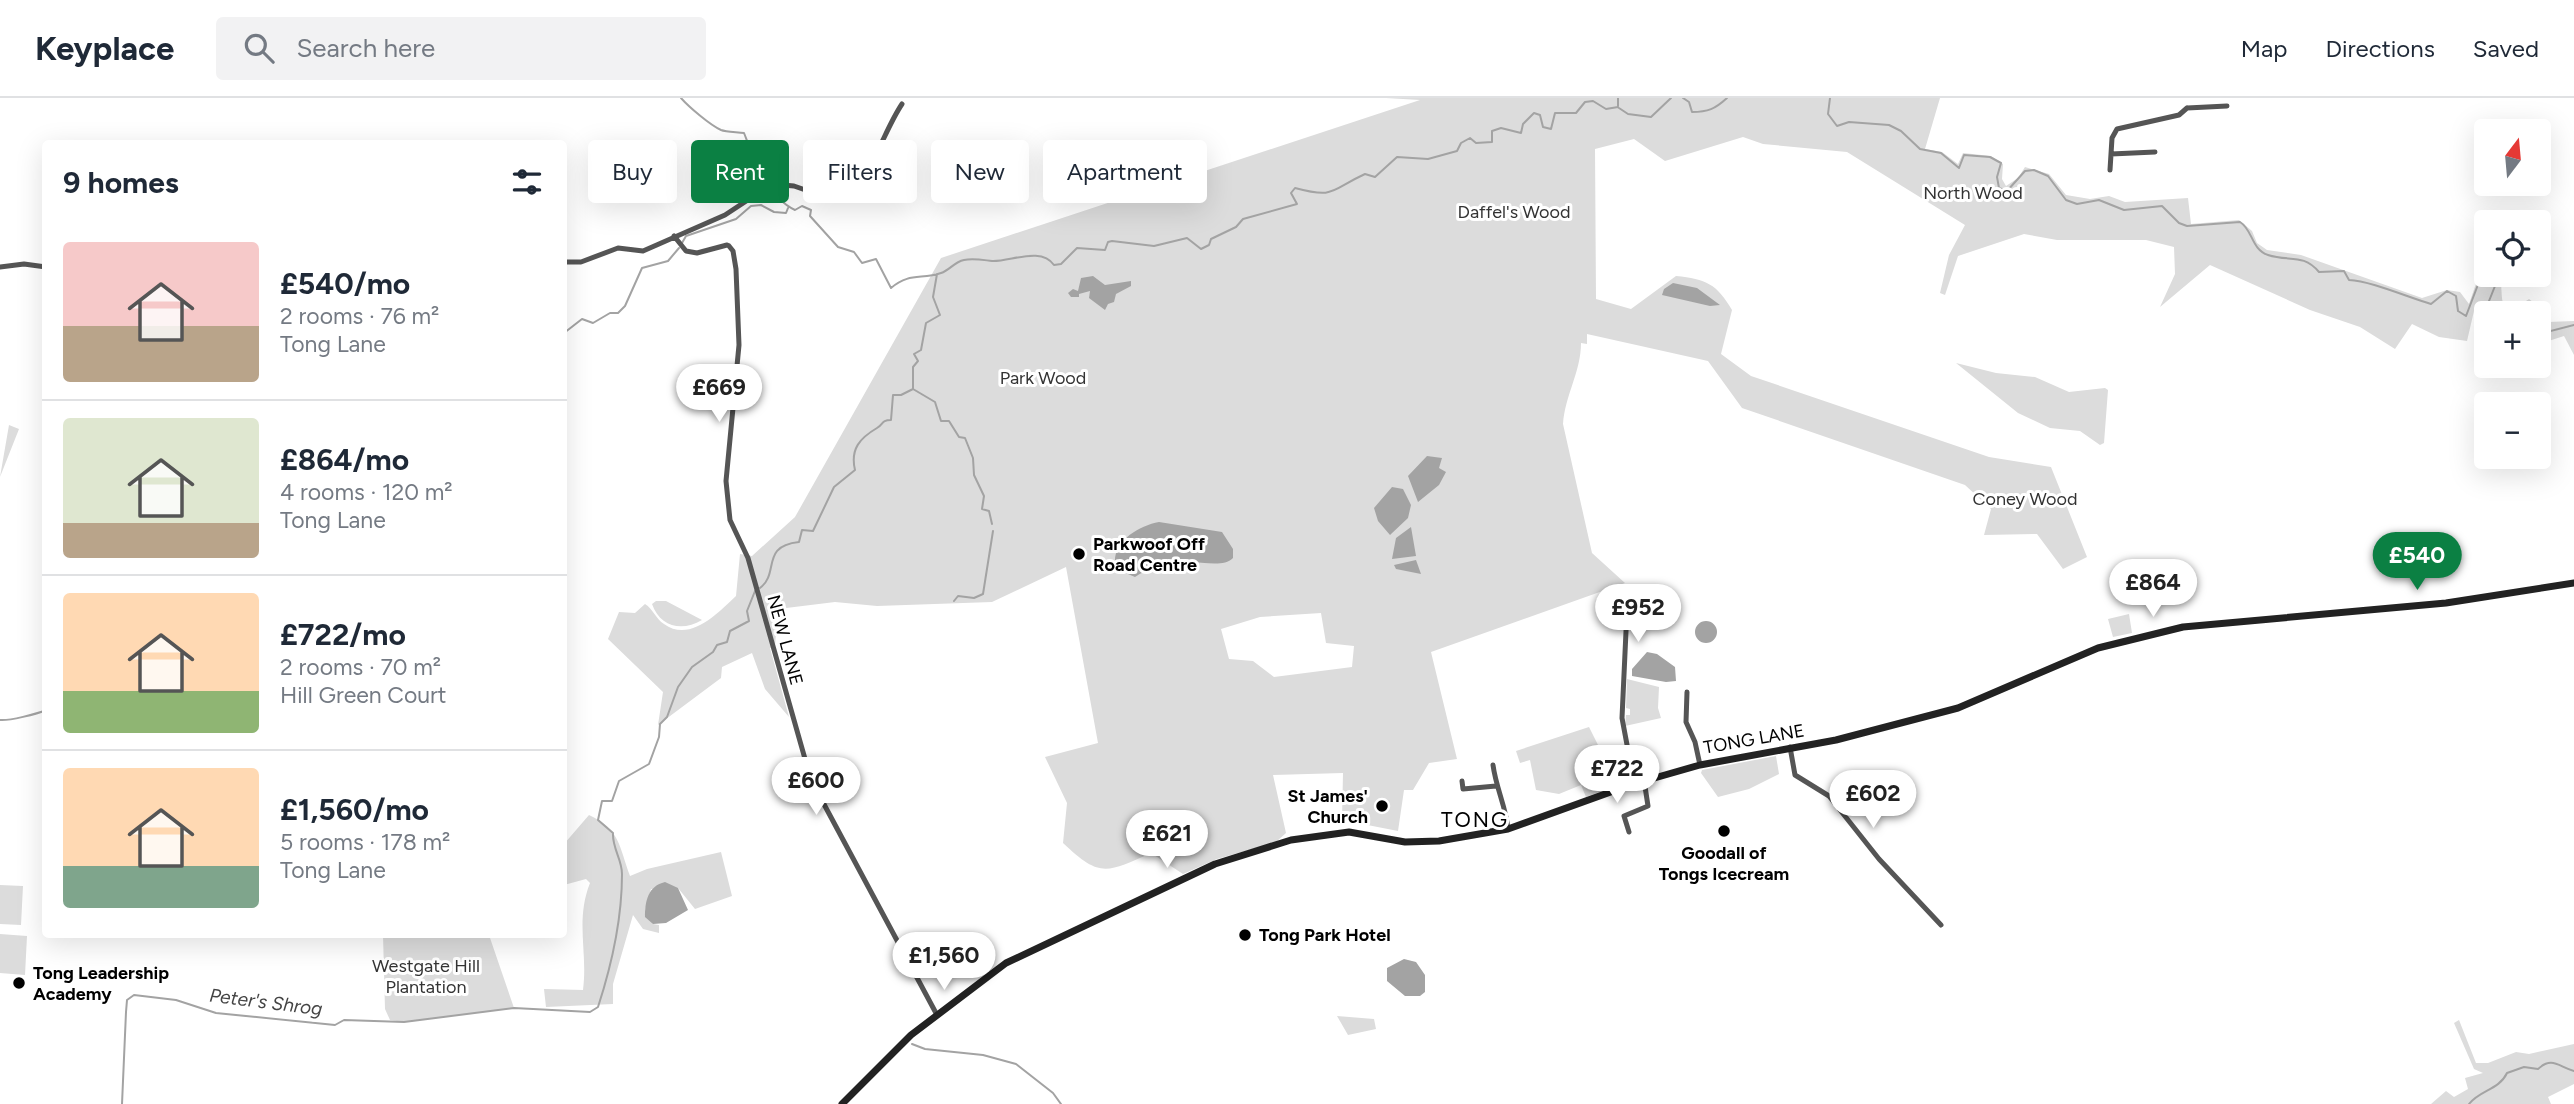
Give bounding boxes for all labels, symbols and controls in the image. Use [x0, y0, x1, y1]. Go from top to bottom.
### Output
search box [216, 17, 706, 80]
text: Keyplace [35, 29, 174, 68]
icon: search [240, 29, 278, 67]
text: Search here [296, 32, 435, 64]
text: Map [2241, 34, 2287, 63]
text: Directions [2325, 34, 2435, 63]
text: Saved [2473, 34, 2539, 63]
north arrow [2474, 119, 2552, 196]
map controls [2474, 119, 2551, 469]
chip: Buy [588, 140, 677, 203]
chip: Rent [691, 140, 789, 203]
chip: Filters [803, 140, 917, 203]
chip: New [931, 140, 1029, 203]
chip: Apartment [1043, 140, 1207, 203]
icon: filters [508, 163, 546, 201]
text: 9 homes [63, 164, 179, 201]
park label: North Wood [1923, 182, 2023, 204]
park label: Daffel's Wood [1458, 201, 1571, 223]
button: locate [2474, 210, 2551, 287]
text: £540/mo [280, 265, 410, 302]
icon: home [119, 270, 203, 354]
button: + [2474, 301, 2551, 378]
text: 2 rooms · 76 m² [280, 302, 439, 330]
text: Tong Lane [280, 330, 386, 358]
pin: £669 [678, 364, 760, 424]
park label: Park Wood [1000, 367, 1086, 389]
text: £669 [692, 373, 746, 401]
button: − [2474, 392, 2551, 469]
text: £864/mo [280, 441, 409, 478]
icon: home [119, 446, 203, 530]
text: 4 rooms · 120 m² [280, 478, 453, 506]
park label: Coney Wood [1973, 488, 2077, 510]
text: Tong Lane [280, 506, 386, 534]
pin: £540 [2376, 532, 2458, 592]
place label: Parkwoof Off Road Centre [1093, 533, 1206, 576]
text: £540 [2389, 541, 2445, 569]
marker: Parkwoof Off Road Centre [1071, 546, 1087, 562]
pin: £864 [2112, 560, 2194, 619]
text: £864 [2125, 568, 2181, 596]
pin: £952 [1597, 584, 1679, 644]
street label: NEW LANE [762, 593, 808, 687]
text: £952 [1611, 593, 1665, 621]
text: £722/mo [280, 616, 406, 653]
icon: home [119, 621, 203, 705]
text: 2 rooms · 70 m² [280, 653, 441, 681]
text: Hill Green Court [280, 681, 447, 709]
street label: TONG LANE [1702, 719, 1806, 759]
pin: £722 [1576, 746, 1658, 805]
text: £722 [1590, 754, 1644, 782]
pin: £600 [775, 758, 857, 817]
text: £600 [788, 766, 844, 794]
pin: £602 [1832, 770, 1914, 830]
text: £602 [1845, 779, 1901, 807]
place label: St James' Church [1288, 785, 1368, 828]
text: £1,560/mo [280, 791, 429, 828]
icon: home [119, 796, 203, 880]
marker: St James' Church [1374, 798, 1390, 814]
district label: TONG [1441, 807, 1509, 832]
pin: £621 [1126, 810, 1208, 870]
text: £621 [1142, 819, 1192, 847]
marker: Goodall of Tongs Icecream [1716, 823, 1732, 839]
text: 5 rooms · 178 m² [280, 828, 450, 856]
place label: Goodall of Tongs Icecream [1659, 842, 1789, 885]
text: Tong Lane [280, 856, 386, 884]
place label: Tong Park Hotel [1259, 924, 1391, 946]
marker: Tong Park Hotel [1237, 927, 1253, 943]
pin: £1,560 [887, 932, 1001, 992]
text: £1,560 [909, 941, 979, 969]
park label: Westgate Hill Plantation [372, 955, 480, 998]
place label: Tong Leadership Academy [33, 962, 169, 1005]
marker: Tong Leadership Academy [11, 975, 27, 991]
water label: Peter's Shrog [208, 984, 324, 1020]

